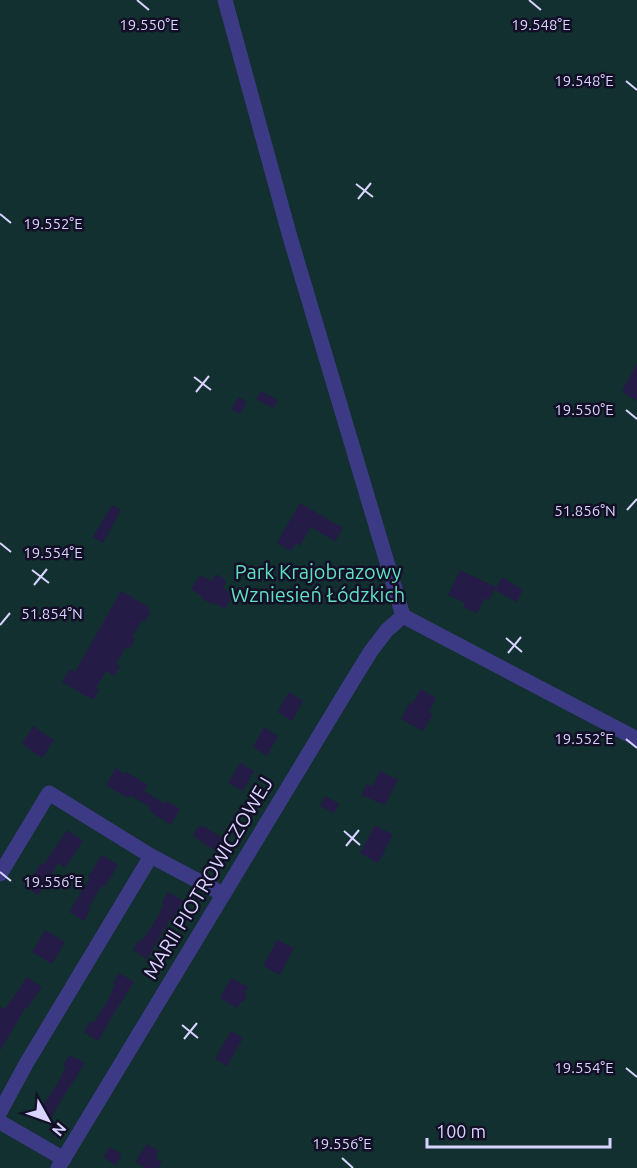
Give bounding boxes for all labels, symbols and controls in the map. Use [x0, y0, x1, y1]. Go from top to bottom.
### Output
text: 19.550°E [119, 16, 179, 33]
text: 19.548°E [511, 16, 571, 33]
text: 19.548°E [554, 72, 614, 89]
text: 19.552°E [23, 215, 83, 232]
text: 19.550°E [554, 401, 614, 418]
text: 51.856°N [554, 502, 616, 519]
text: 19.554°E [23, 544, 83, 561]
park label: Park Krajobrazowy Wzniesień Łódzkich [231, 560, 405, 606]
text: 51.854°N [21, 605, 83, 622]
text: 19.552°E [554, 730, 614, 747]
street label: MARII PIOTROWICZOWEJ [138, 773, 277, 983]
text: 19.556°E [23, 873, 83, 890]
text: 19.554°E [554, 1059, 614, 1076]
north arrow [18, 1090, 78, 1150]
scale bar [427, 1111, 610, 1149]
text: N [49, 1119, 70, 1140]
text: 100 m [436, 1121, 486, 1141]
text: 19.556°E [312, 1135, 372, 1152]

